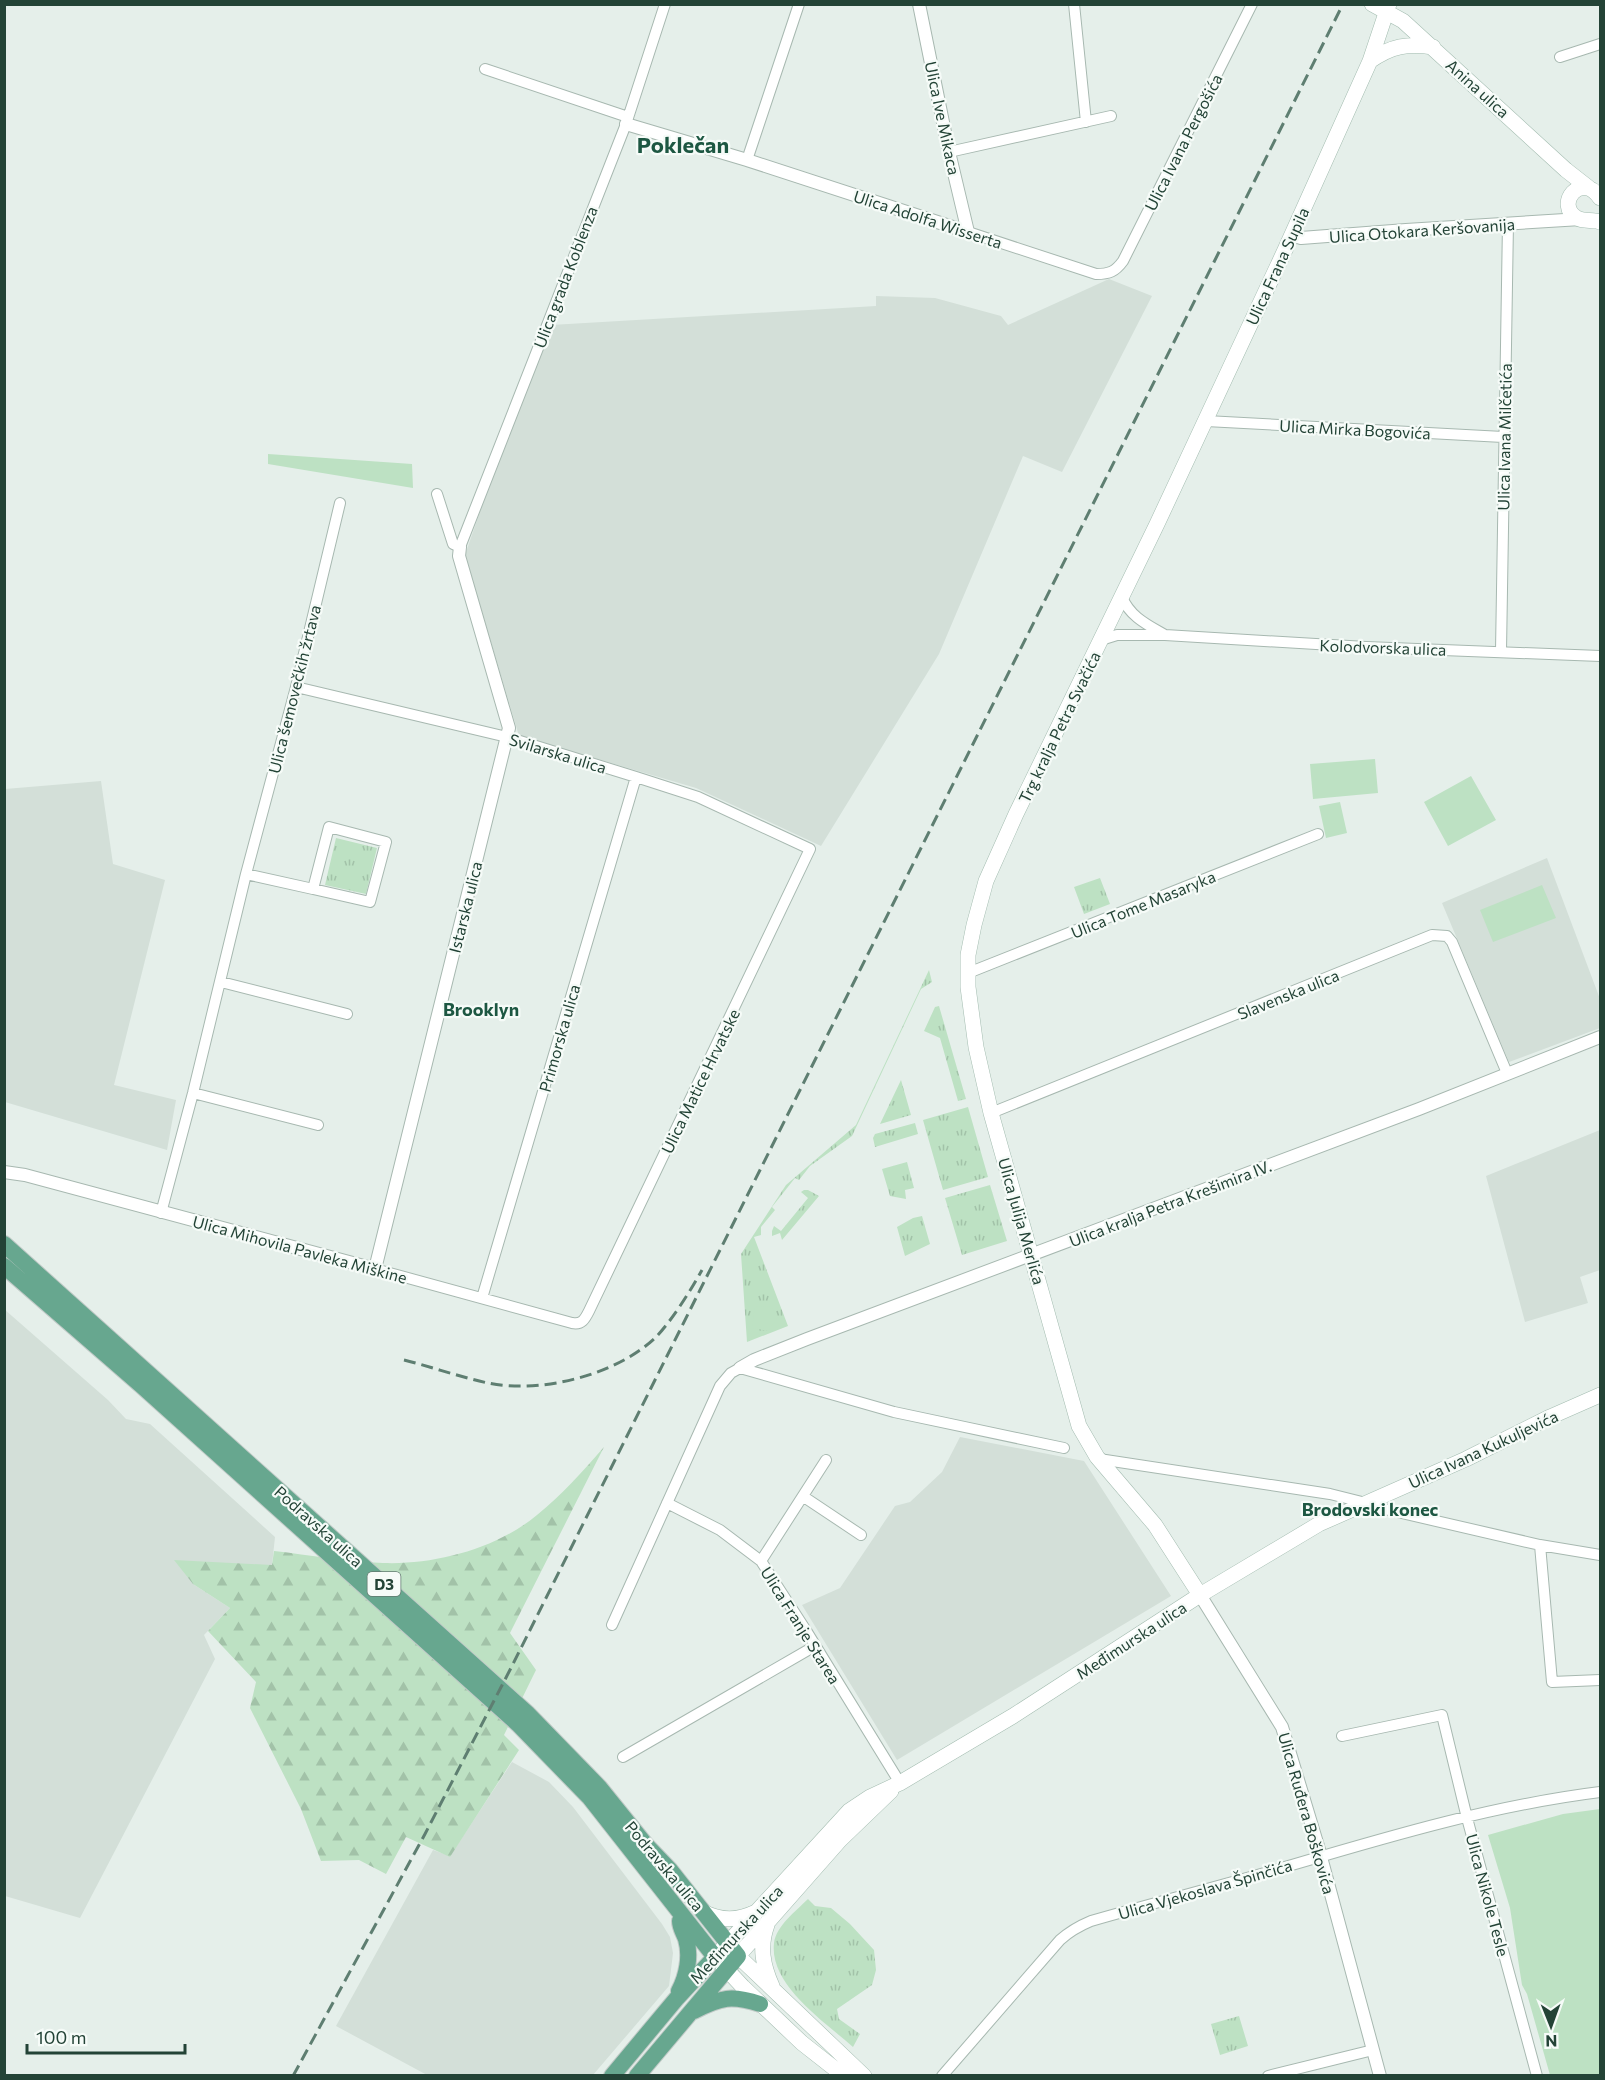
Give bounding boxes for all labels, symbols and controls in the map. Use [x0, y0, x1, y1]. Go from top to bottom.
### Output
street label: Anina ulica [1443, 55, 1513, 121]
street label: Ulica Ive Mikaca [922, 59, 964, 177]
street label: Ulica Ivana Pergošića [1140, 70, 1226, 214]
district label: Poklečan [637, 131, 729, 158]
street label: Ulica Adolfa Wisserta [851, 186, 1005, 252]
street label: Ulica grada Koblenza [529, 203, 601, 351]
street label: Ulica Frana Supila [1241, 204, 1313, 328]
street label: Ulica Otokara Keršovanija [1328, 214, 1516, 246]
street label: Ulica Ivana Milčetića [1493, 363, 1515, 511]
street label: Ulica Mirka Bogovića [1279, 416, 1431, 442]
street label: Ulica šemovečkih žrtava [264, 603, 324, 775]
street label: Kolodvorska ulica [1319, 635, 1447, 659]
street label: Trg kralja Petra Svačića [1014, 648, 1104, 806]
street label: Svilarska ulica [507, 729, 609, 777]
street label: Istarska ulica [444, 859, 486, 955]
street label: Ulica Tome Masaryka [1068, 866, 1218, 942]
street label: Slavenska ulica [1234, 965, 1342, 1023]
street label: Primorska ulica [535, 982, 583, 1094]
district label: Brooklyn [443, 998, 519, 1020]
street label: Ulica Matice Hrvatske [657, 1006, 743, 1156]
street label: Ulica Julija Merlića [995, 1155, 1049, 1287]
street label: Ulica kralja Petra Krešimira IV. [1066, 1156, 1274, 1250]
street label: Ulica Mihovila Pavleka Miškine [191, 1211, 409, 1287]
street label: Ulica Ivana Kukuljevića [1405, 1406, 1561, 1492]
street label: Podravska ulica [271, 1482, 367, 1570]
district label: Brodovski konec [1302, 1498, 1439, 1520]
street label: Ulica Franje Starea [757, 1563, 845, 1687]
road number: D3 [368, 1572, 400, 1596]
street label: Međimurska ulica [1072, 1597, 1190, 1683]
street label: Ulica Ruđera Boškovića [1275, 1730, 1339, 1896]
street label: Podravska ulica [622, 1817, 708, 1915]
street label: Ulica Nikole Tesle [1463, 1832, 1513, 1958]
street label: Ulica Vjekoslava Špinčića [1116, 1855, 1294, 1923]
street label: Međimurska ulica [686, 1881, 786, 1987]
north arrow [1521, 1996, 1581, 2056]
scale bar [27, 2017, 184, 2055]
text: 100 m [36, 2026, 86, 2048]
text: N [1545, 2032, 1557, 2051]

